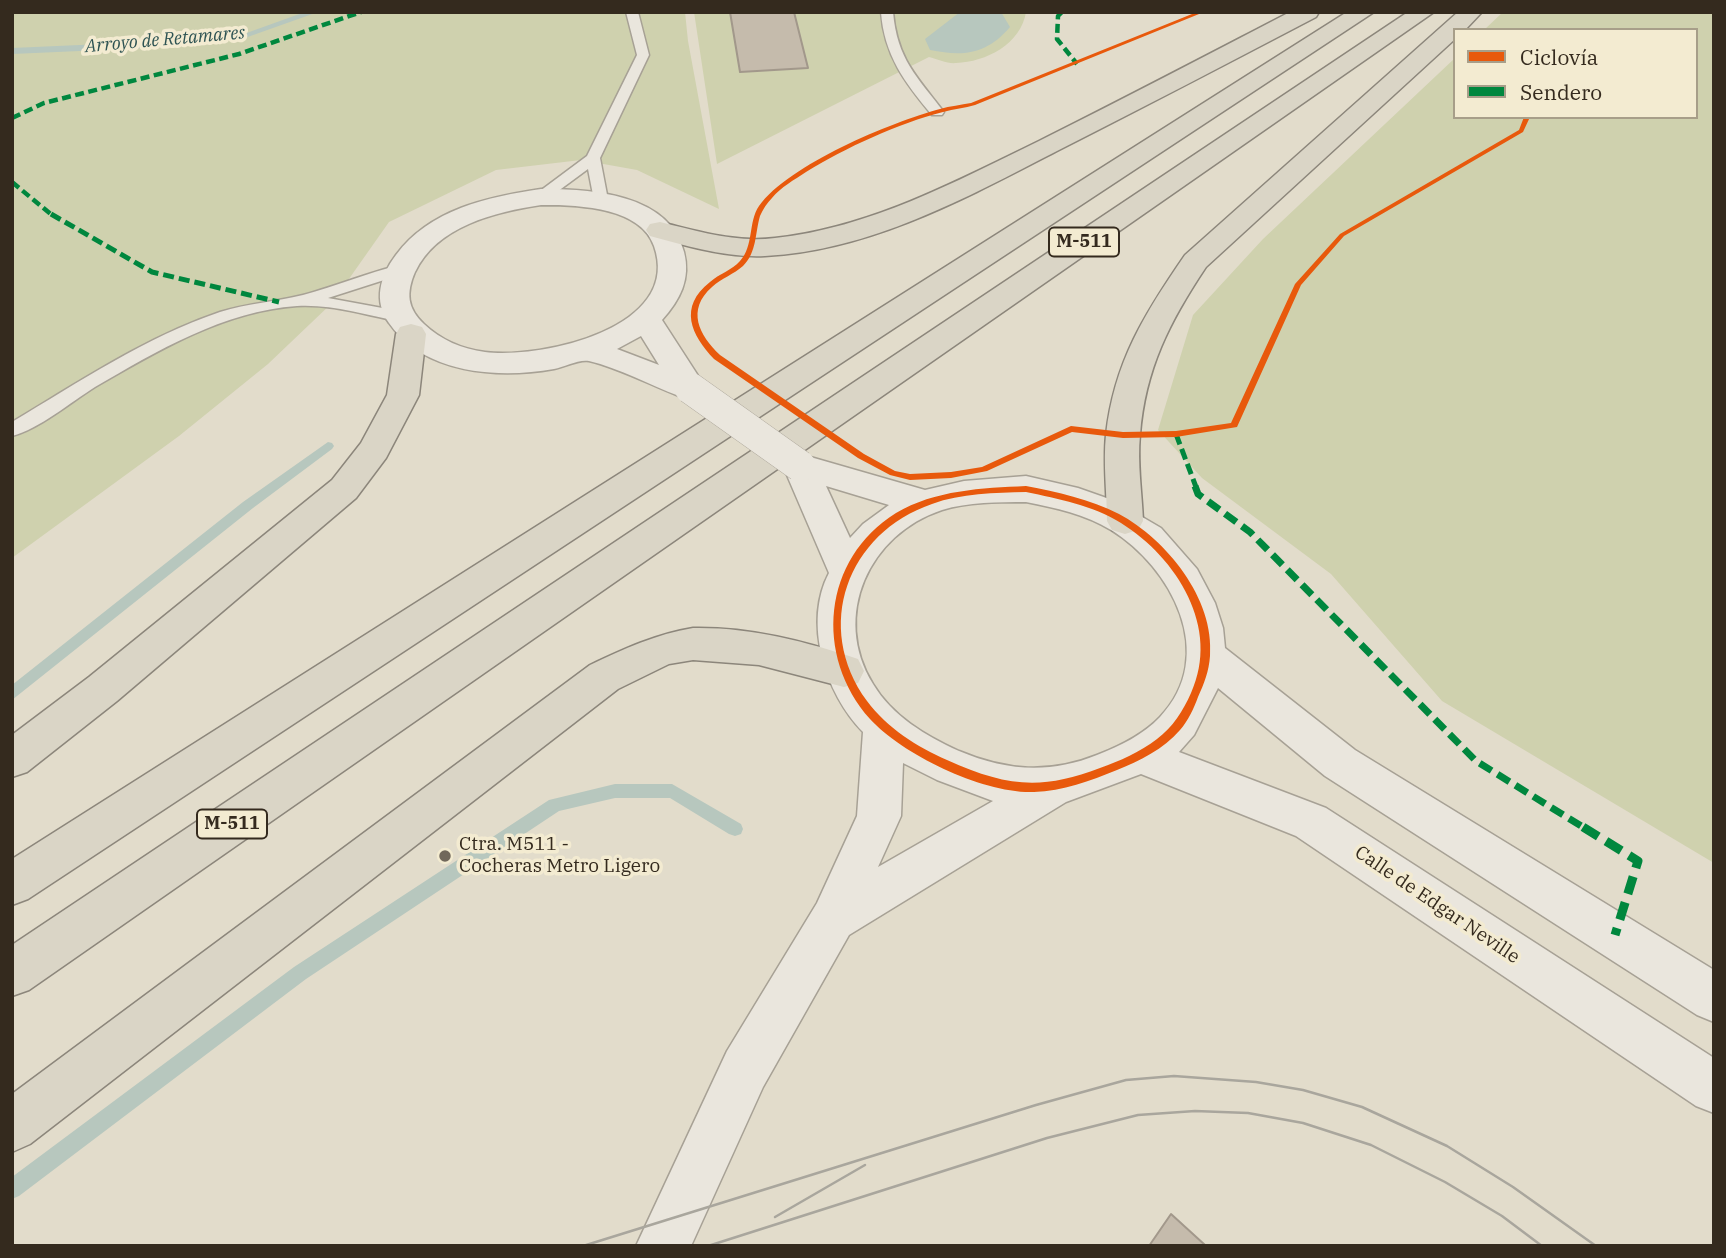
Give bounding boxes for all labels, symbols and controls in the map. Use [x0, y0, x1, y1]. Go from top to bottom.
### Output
water label: Arroyo de Retamares [84, 22, 246, 58]
legend [1453, 28, 1698, 119]
text: Ciclovía [1520, 43, 1598, 71]
text: Sendero [1520, 78, 1602, 106]
road number: M-511 [1049, 228, 1119, 256]
road number: M-511 [197, 810, 267, 838]
place label: Ctra. M511 - Cocheras Metro Ligero [459, 834, 660, 878]
street label: Calle de Edgar Neville [1350, 841, 1524, 969]
marker: Ctra. M511 - Cocheras Metro Ligero [437, 848, 453, 864]

